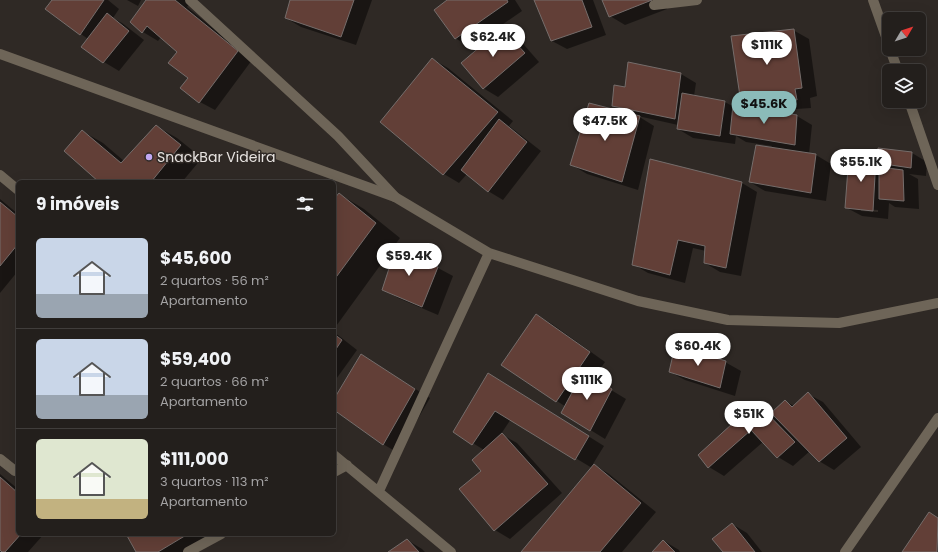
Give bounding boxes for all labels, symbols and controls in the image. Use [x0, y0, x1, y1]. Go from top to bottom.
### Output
north arrow [882, 12, 926, 56]
map controls [882, 12, 926, 108]
pin: $62.4K [460, 24, 526, 58]
text: $62.4K [470, 27, 516, 46]
pin: $111K [739, 32, 795, 66]
text: $111K [751, 35, 783, 54]
button: layers [882, 64, 926, 108]
pin: $45.6K [731, 91, 797, 125]
text: $45.6K [741, 94, 787, 113]
pin: $47.5K [572, 108, 638, 142]
text: $47.5K [582, 111, 628, 130]
place label: SnackBar Videira [157, 147, 276, 167]
pin: $55.1K [828, 149, 894, 183]
marker: SnackBar Videira [144, 152, 154, 162]
text: $55.1K [839, 152, 883, 171]
text: 9 imóveis [36, 192, 120, 216]
icon: filters [294, 193, 316, 215]
pin: $59.4K [376, 243, 442, 277]
text: $45,600 [160, 246, 232, 270]
text: $59.4K [386, 246, 432, 265]
icon: home [68, 254, 116, 302]
text: 2 quartos · 56 m² [160, 271, 269, 290]
text: Apartamento [160, 291, 248, 310]
pin: $60.4K [665, 333, 731, 367]
text: $60.4K [675, 336, 721, 355]
text: $59,400 [160, 347, 231, 371]
icon: home [68, 355, 116, 403]
pin: $111K [559, 367, 615, 401]
text: $111K [571, 370, 603, 389]
text: 2 quartos · 66 m² [160, 372, 269, 391]
text: Apartamento [160, 392, 248, 411]
pin: $51K [725, 401, 773, 435]
text: $51K [734, 404, 764, 423]
text: $111,000 [160, 447, 229, 471]
icon: home [68, 455, 116, 503]
text: 3 quartos · 113 m² [160, 472, 269, 491]
text: Apartamento [160, 492, 248, 511]

